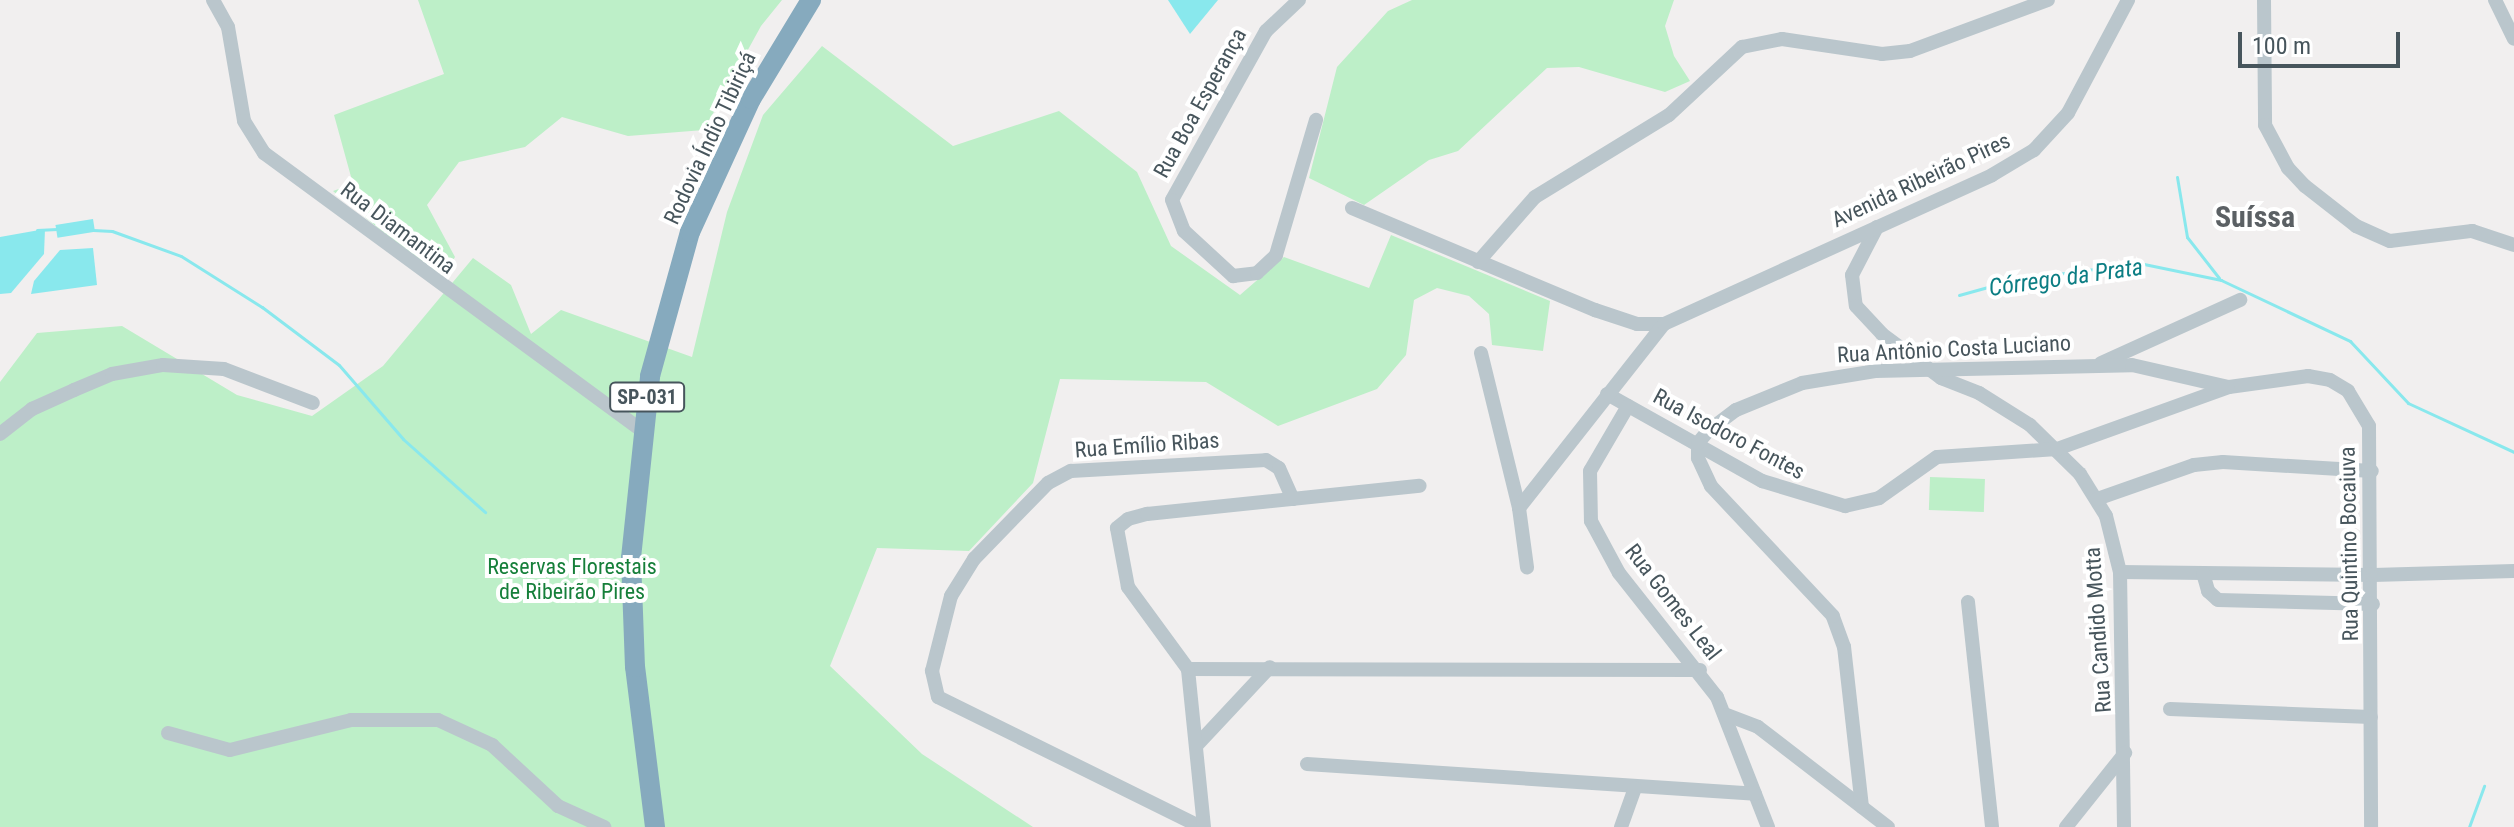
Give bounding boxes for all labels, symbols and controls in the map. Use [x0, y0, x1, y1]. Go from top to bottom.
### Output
scale bar [2242, 16, 2404, 66]
street label: Rua Boa Esperança [1148, 24, 1252, 182]
text: 100 m [2252, 32, 2311, 60]
street label: Rodovia Índio Tibiriçá [658, 47, 762, 229]
street label: Avenida Ribeirão Pires [1828, 127, 2014, 233]
street label: Rua Diamantina [336, 176, 460, 280]
district label: Suíssa [2215, 199, 2295, 235]
water label: Córrego da Prata [1987, 253, 2145, 303]
street label: Rua Antônio Costa Luciano [1836, 330, 2072, 368]
road number: SP-031 [609, 381, 685, 413]
street label: Rua Isodoro Fontes [1649, 383, 1809, 485]
street label: Rua Emílio Ribas [1074, 427, 1220, 463]
street label: Rua Quintino Bocaiuva [2334, 446, 2364, 642]
street label: Rua Gomes Leal [1619, 539, 1727, 665]
street label: Rua Candido Motta [2079, 546, 2117, 714]
park label: Reservas Florestais de Ribeirão Pires [487, 553, 657, 604]

